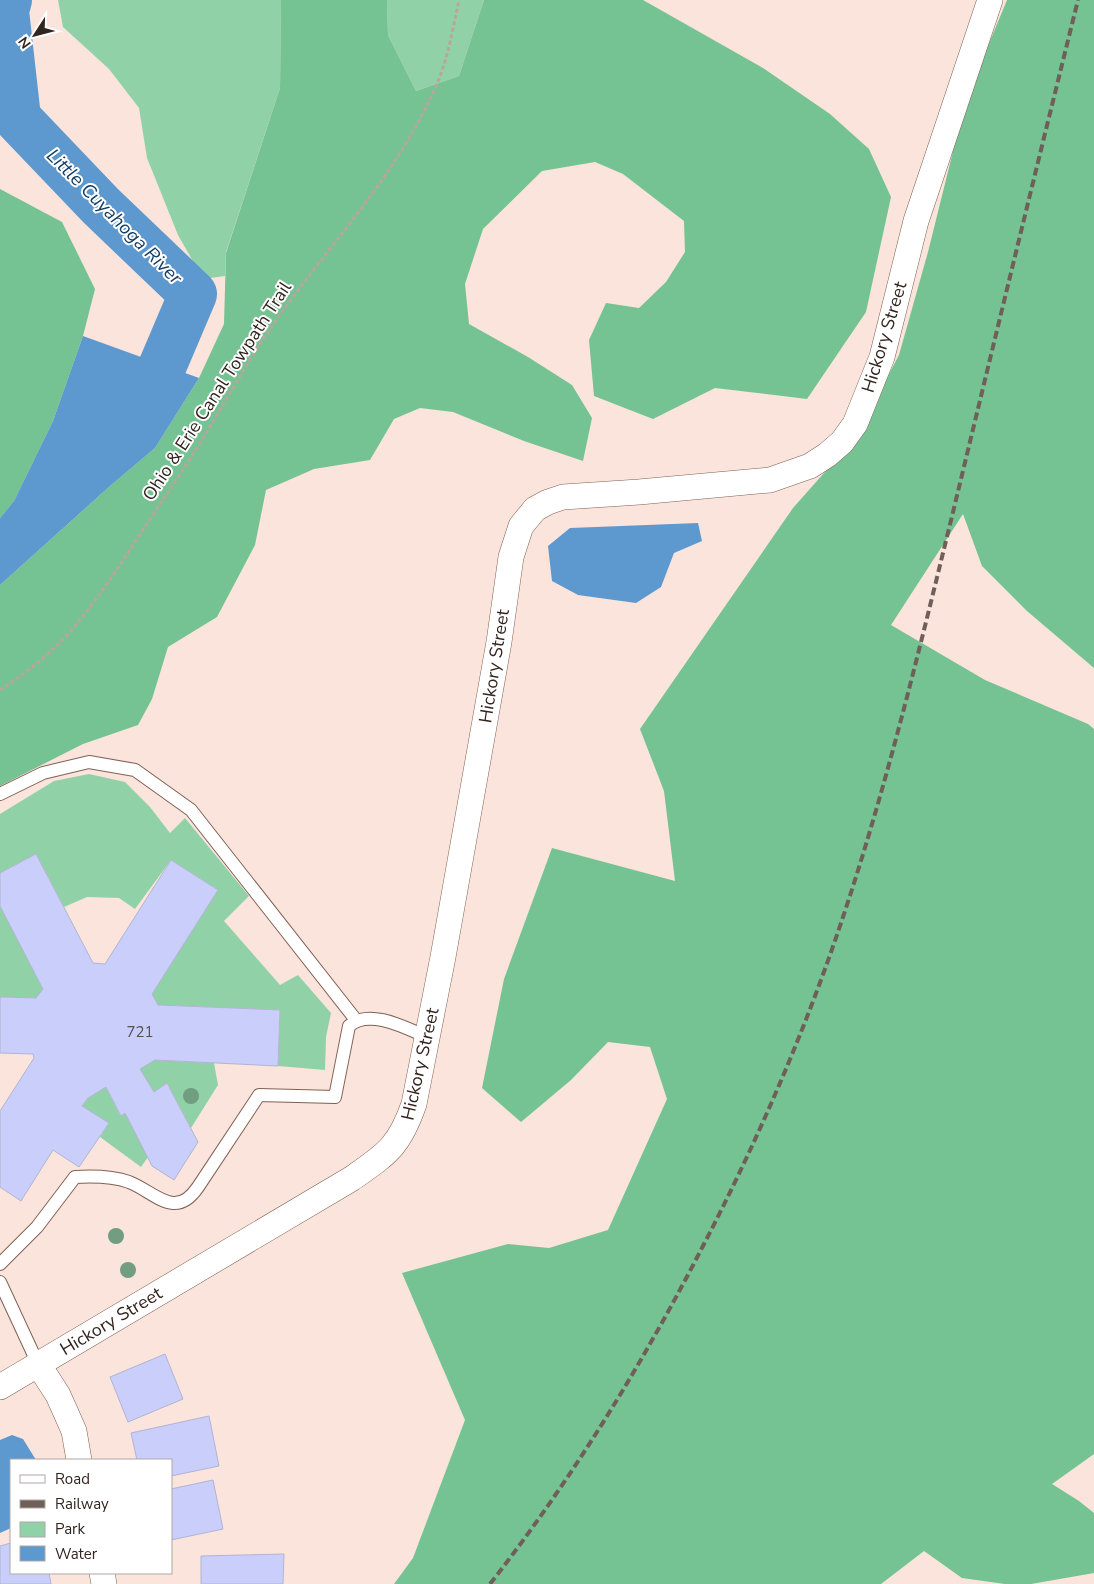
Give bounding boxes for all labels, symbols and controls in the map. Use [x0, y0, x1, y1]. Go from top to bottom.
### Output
north arrow [10, 10, 60, 60]
text: N [14, 33, 36, 52]
water label: Little Cuyahoga River [41, 143, 189, 291]
street label: Ohio & Erie Canal Towpath Trail [137, 276, 297, 505]
street label: Hickory Street [856, 278, 912, 395]
street label: Hickory Street [473, 607, 515, 725]
street label: Hickory Street [395, 1005, 445, 1123]
house number: 721 [126, 1022, 154, 1042]
street label: Hickory Street [56, 1281, 167, 1361]
legend [10, 1459, 172, 1574]
text: Road [55, 1469, 90, 1489]
text: Railway [55, 1494, 109, 1514]
text: Park [55, 1519, 85, 1539]
text: Water [55, 1544, 98, 1564]

